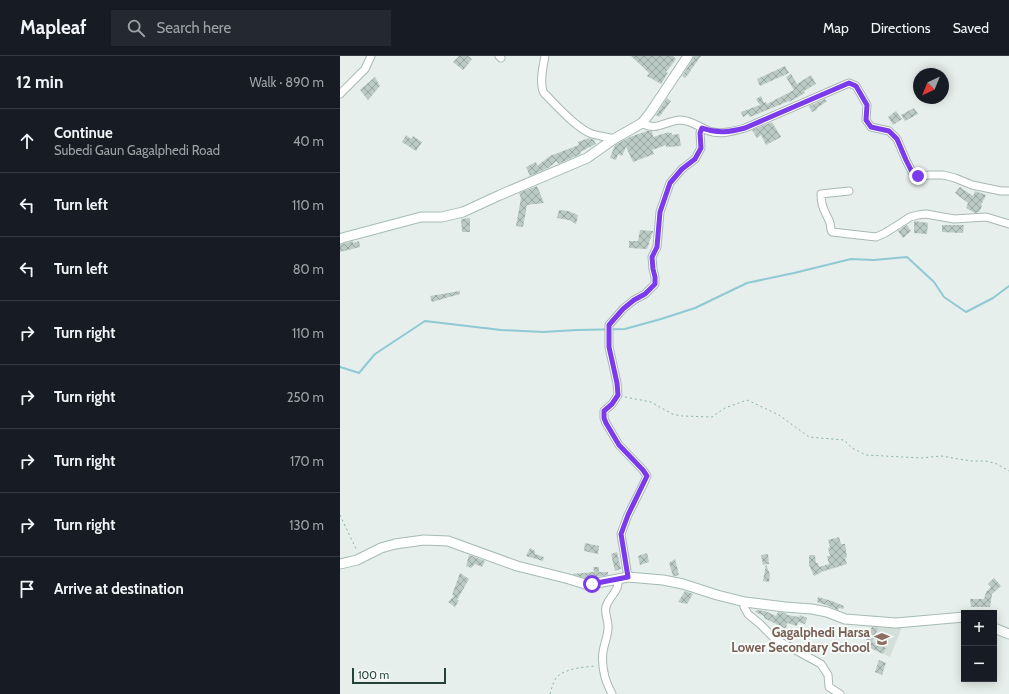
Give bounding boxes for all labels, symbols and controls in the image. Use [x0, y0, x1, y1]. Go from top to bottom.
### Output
search box [111, 10, 391, 46]
text: Mapleaf [20, 16, 87, 39]
icon: search [125, 17, 147, 39]
text: Search here [157, 19, 231, 37]
text: Map [823, 19, 849, 37]
text: Directions [871, 19, 931, 37]
text: Saved [953, 19, 989, 37]
north arrow [913, 68, 949, 104]
text: 12 min [16, 72, 63, 92]
text: Walk · 890 m [249, 74, 324, 90]
text: Continue [54, 124, 113, 142]
icon: ahead [16, 130, 38, 152]
text: 40 m [293, 133, 324, 149]
text: Subedi Gaun Gagalphedi Road [54, 142, 220, 158]
route end [909, 167, 927, 185]
icon: left [16, 194, 38, 216]
text: Turn left [54, 196, 108, 214]
text: 110 m [292, 197, 324, 213]
icon: left [16, 258, 38, 280]
text: Turn left [54, 260, 108, 278]
text: 80 m [293, 261, 324, 277]
icon: right [16, 322, 38, 344]
text: Turn right [54, 324, 115, 342]
text: 110 m [292, 325, 324, 341]
icon: right [16, 386, 38, 408]
text: Turn right [54, 388, 115, 406]
text: 250 m [287, 389, 324, 405]
icon: right [16, 450, 38, 472]
text: Turn right [54, 452, 115, 470]
text: 170 m [290, 453, 324, 469]
icon: right [16, 514, 38, 536]
text: Turn right [54, 516, 115, 534]
text: 130 m [289, 517, 324, 533]
route start [583, 575, 601, 593]
icon: arrive [16, 578, 38, 600]
text: Arrive at destination [54, 580, 184, 598]
map controls [961, 610, 997, 682]
button: + [961, 610, 997, 646]
place label: Gagalphedi Harsa Lower Secondary School [731, 624, 871, 655]
school or university icon: Gagalphedi Harsa Lower Secondary School [873, 630, 891, 648]
button: − [961, 646, 997, 682]
scale bar [352, 666, 446, 685]
text: 100 m [358, 668, 389, 682]

